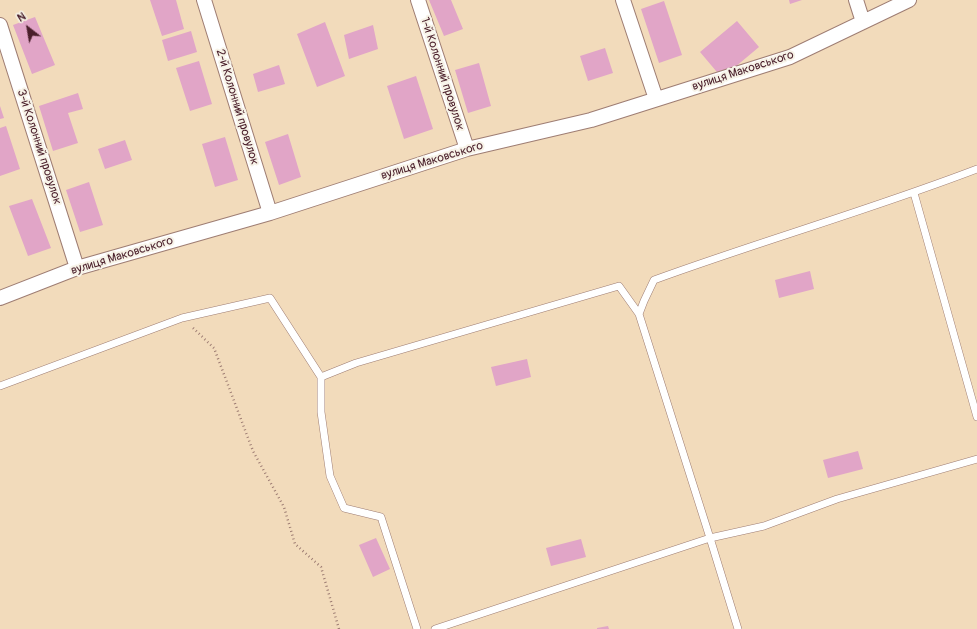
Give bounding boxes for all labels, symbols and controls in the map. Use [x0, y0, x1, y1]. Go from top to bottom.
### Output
north arrow [8, 8, 48, 48]
text: N [15, 10, 28, 25]
street label: 1-й Колонний провулок [417, 16, 467, 132]
street label: 2-й Колонний провулок [213, 47, 261, 167]
street label: вулиця Маковського [690, 48, 796, 94]
street label: 3-й Колонний провулок [14, 88, 64, 206]
street label: вулиця Маковського [379, 139, 485, 183]
street label: вулиця Маковського [69, 234, 175, 278]

